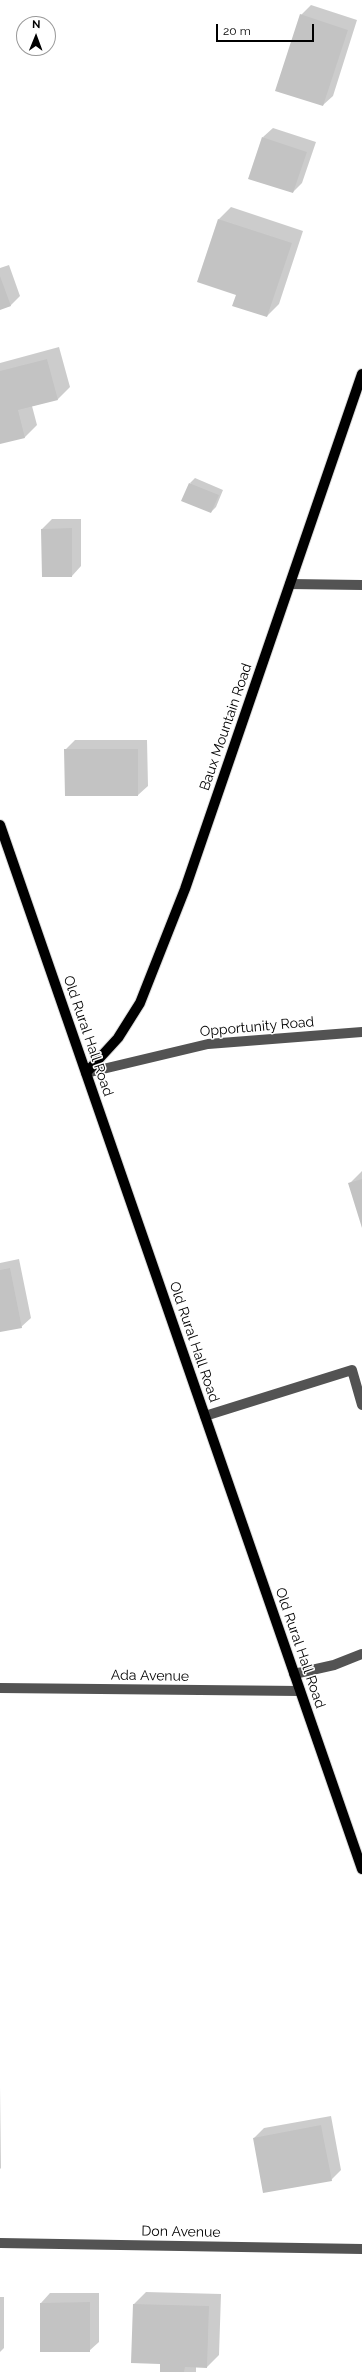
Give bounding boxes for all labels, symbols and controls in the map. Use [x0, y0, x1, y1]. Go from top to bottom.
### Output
north arrow [16, 16, 56, 56]
scale bar [218, 16, 316, 42]
text: N [32, 18, 41, 31]
text: 20 m [223, 24, 251, 38]
street label: Baux Mountain Road [196, 661, 256, 793]
street label: Old Rural Hall Road [59, 973, 117, 1099]
street label: Opportunity Road [199, 1014, 315, 1040]
street label: Old Rural Hall Road [165, 1279, 223, 1405]
street label: Old Rural Hall Road [271, 1585, 329, 1711]
street label: Ada Avenue [111, 1667, 189, 1685]
street label: Don Avenue [141, 2223, 221, 2241]

